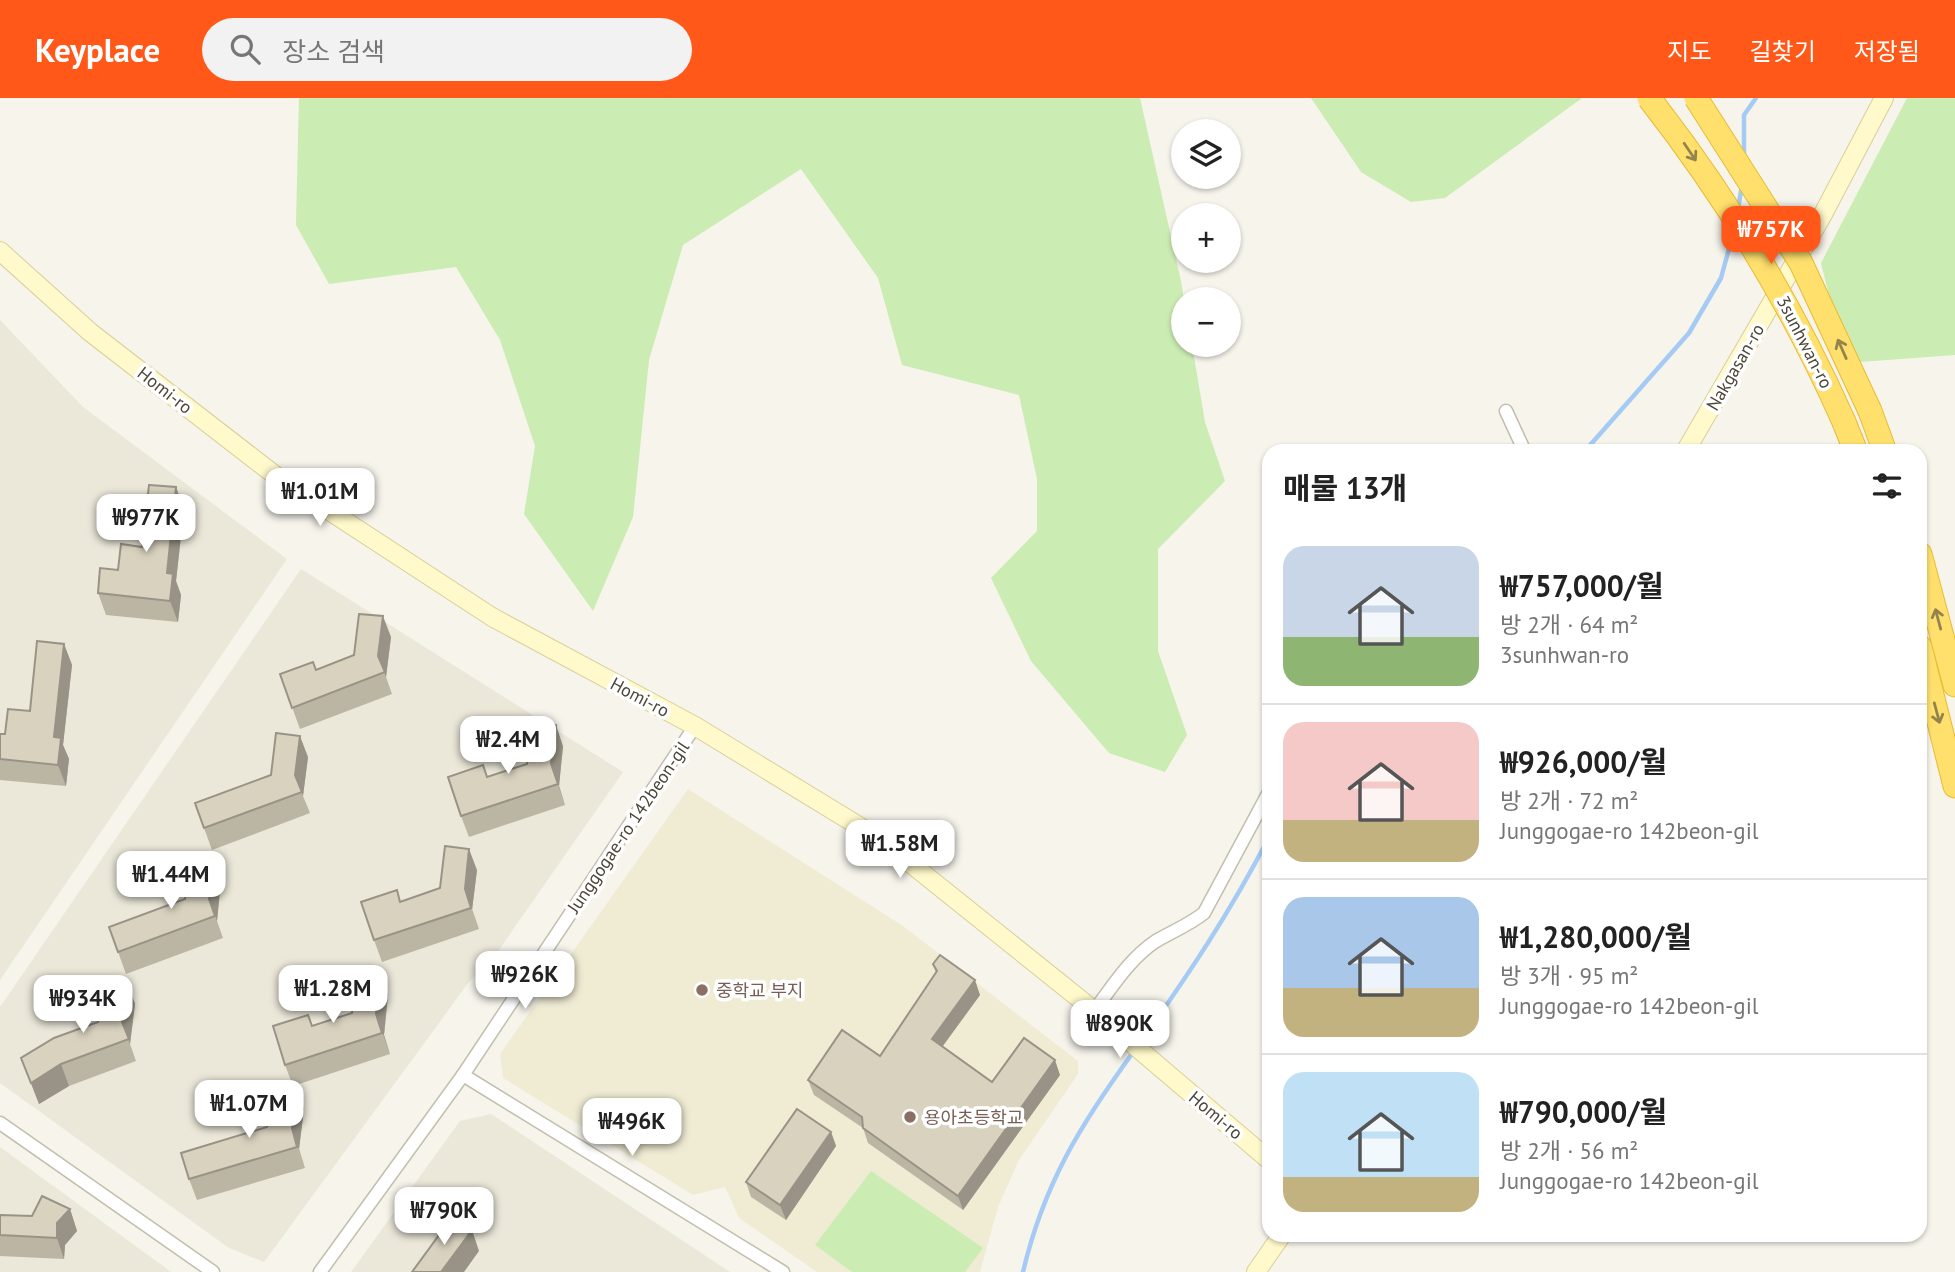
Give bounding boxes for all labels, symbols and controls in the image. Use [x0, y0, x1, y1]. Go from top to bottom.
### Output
search box [202, 18, 692, 81]
text: Keyplace [35, 28, 160, 71]
icon: search [226, 30, 264, 68]
text: 장소 검색 [282, 35, 385, 68]
text: 지도 [1667, 36, 1712, 67]
text: 길찾기 [1750, 36, 1816, 67]
text: 저장됨 [1854, 36, 1920, 67]
map controls [1171, 119, 1241, 357]
button: layers [1171, 119, 1241, 189]
one-way arrow [1683, 142, 1697, 162]
button: + [1171, 203, 1241, 273]
pin: ₩757K [1722, 206, 1820, 266]
text: ₩757K [1738, 214, 1804, 243]
button: − [1171, 287, 1241, 357]
street label: 3sunhwan-ro [1772, 292, 1838, 392]
street label: Nakgasan-ro [1701, 319, 1769, 415]
one-way arrow [1835, 338, 1848, 360]
street label: Homi-ro [133, 361, 197, 419]
icon: filters [1868, 467, 1906, 505]
pin: ₩1.01M [263, 468, 377, 528]
text: 매물 13개 [1283, 468, 1407, 507]
text: ₩1.01M [282, 476, 358, 505]
pin: ₩977K [97, 494, 195, 554]
text: ₩977K [113, 502, 179, 531]
text: ₩757,000/월 [1500, 566, 1664, 605]
icon: home [1339, 574, 1423, 658]
one-way arrow [1931, 608, 1944, 631]
text: 방 2개 · 64 m² [1500, 610, 1638, 639]
text: 3sunhwan-ro [1500, 640, 1629, 669]
street label: Homi-ro [607, 672, 673, 722]
one-way arrow [1931, 701, 1944, 724]
pin: ₩2.4M [459, 716, 557, 776]
text: ₩2.4M [476, 724, 540, 753]
street label: Junggogae-ro 142beon-gil [561, 736, 695, 918]
text: ₩926,000/월 [1500, 742, 1667, 781]
icon: home [1339, 750, 1423, 834]
text: 방 2개 · 72 m² [1500, 786, 1638, 815]
text: Junggogae-ro 142beon-gil [1500, 816, 1759, 845]
pin: ₩1.58M [843, 820, 957, 880]
text: ₩1.58M [862, 828, 938, 857]
pin: ₩1.44M [114, 852, 228, 911]
text: ₩1.44M [133, 859, 209, 888]
text: ₩1,280,000/월 [1500, 917, 1692, 956]
icon: home [1339, 925, 1423, 1009]
pin: ₩926K [476, 951, 574, 1011]
text: ₩926K [492, 959, 558, 988]
text: 방 3개 · 95 m² [1500, 961, 1638, 990]
pin: ₩1.28M [276, 965, 390, 1025]
text: ₩1.28M [295, 973, 371, 1002]
pin: ₩934K [34, 976, 132, 1035]
place label: 중학교 부지 [716, 979, 804, 1002]
marker: 중학교 부지 [694, 982, 710, 998]
text: ₩934K [50, 983, 116, 1012]
text: Junggogae-ro 142beon-gil [1500, 991, 1759, 1020]
pin: ₩890K [1071, 1000, 1169, 1060]
text: ₩890K [1087, 1008, 1153, 1037]
pin: ₩1.07M [192, 1080, 306, 1140]
street label: Homi-ro [1184, 1086, 1248, 1144]
text: ₩1.07M [211, 1088, 287, 1117]
text: ₩790,000/월 [1500, 1092, 1667, 1131]
pin: ₩496K [583, 1098, 681, 1158]
icon: home [1339, 1100, 1423, 1184]
text: ₩496K [599, 1106, 665, 1135]
place label: 용아초등학교 [924, 1106, 1023, 1129]
marker: 용아초등학교 [902, 1109, 918, 1125]
text: 방 2개 · 56 m² [1500, 1136, 1638, 1165]
text: Junggogae-ro 142beon-gil [1500, 1166, 1759, 1195]
pin: ₩790K [395, 1188, 493, 1247]
text: ₩790K [411, 1195, 477, 1224]

